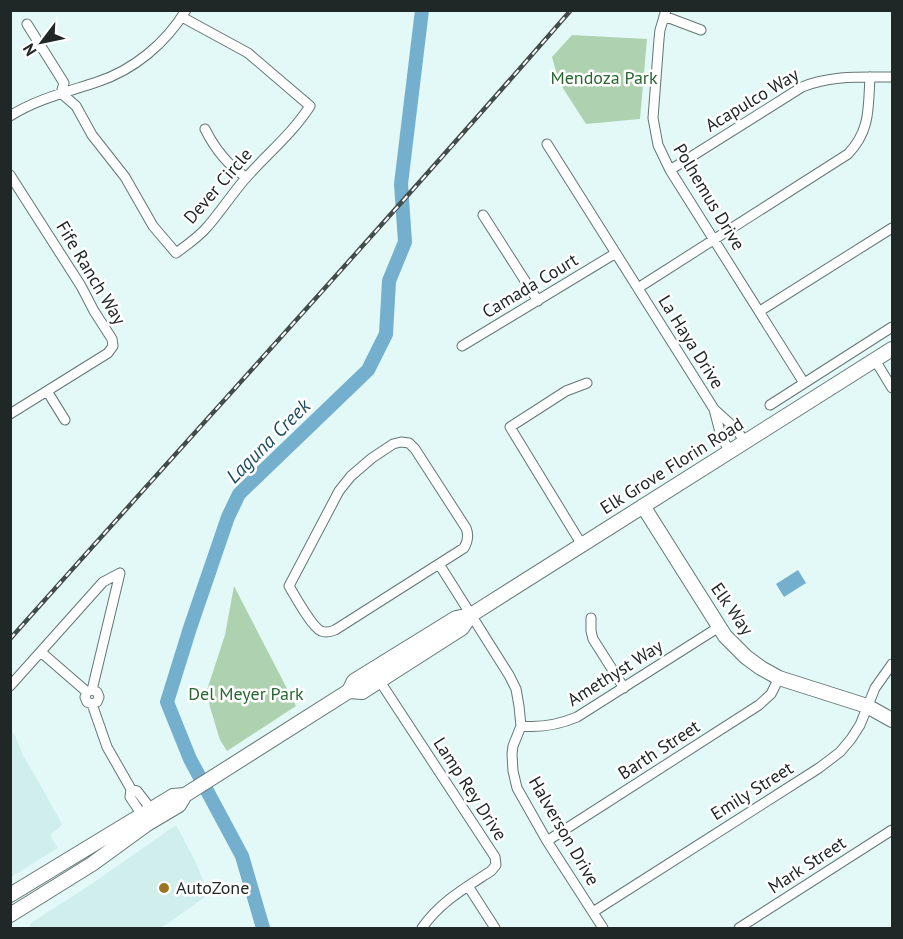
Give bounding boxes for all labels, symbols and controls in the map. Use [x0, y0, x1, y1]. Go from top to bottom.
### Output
north arrow [12, 12, 72, 72]
text: N [18, 40, 41, 60]
street label: Acapulco Way [701, 62, 803, 137]
park label: Mendoza Park [550, 66, 658, 89]
street label: Polhemus Drive [669, 139, 750, 254]
street label: Dever Circle [178, 143, 257, 228]
street label: Fife Ranch Way [51, 217, 132, 329]
street label: Camada Court [478, 248, 582, 323]
street label: La Haya Drive [654, 291, 729, 393]
water label: Laguna Creek [220, 393, 316, 489]
street label: Elk Grove Florin Road [596, 412, 748, 519]
street label: Elk Way [706, 578, 759, 640]
street label: Amethyst Way [563, 634, 667, 711]
park label: Del Meyer Park [188, 682, 304, 705]
street label: Barth Street [614, 715, 704, 785]
street label: Lamp Rey Drive [429, 733, 512, 845]
street label: Emily Street [706, 756, 797, 825]
street label: Halverson Drive [524, 772, 605, 889]
street label: Mark Street [763, 831, 850, 898]
place label: AutoZone [176, 876, 249, 899]
marker: AutoZone [157, 881, 171, 895]

